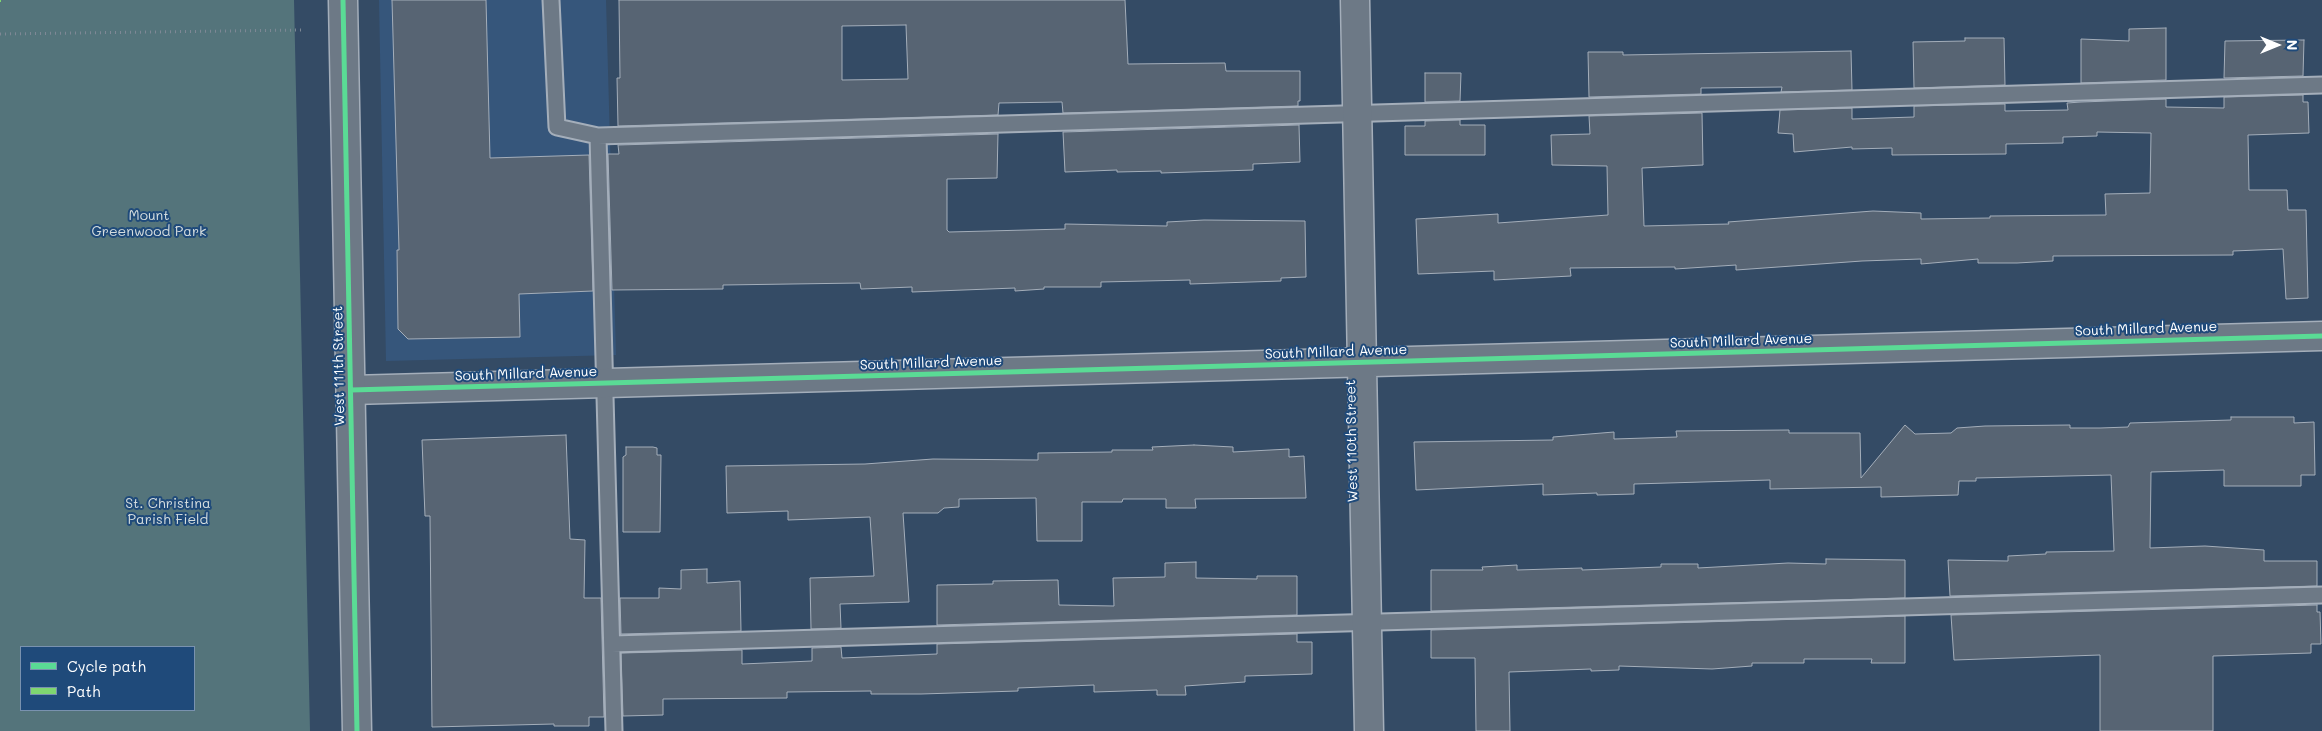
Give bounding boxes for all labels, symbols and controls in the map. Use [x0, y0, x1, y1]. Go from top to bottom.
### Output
north arrow [2252, 20, 2302, 70]
text: N [2283, 40, 2302, 50]
park label: Mount Greenwood Park [91, 208, 207, 240]
street label: West 111th Street [330, 306, 348, 426]
street label: South Millard Avenue [2075, 318, 2217, 340]
street label: South Millard Avenue [1670, 330, 1812, 352]
street label: South Millard Avenue [1265, 341, 1407, 363]
street label: South Millard Avenue [860, 352, 1002, 374]
street label: South Millard Avenue [455, 363, 597, 385]
street label: West 110th Street [1343, 380, 1361, 502]
park label: St. Christina Parish Field [125, 496, 211, 528]
legend [20, 646, 195, 711]
text: Cycle path [67, 656, 146, 676]
text: Path [67, 681, 101, 701]

